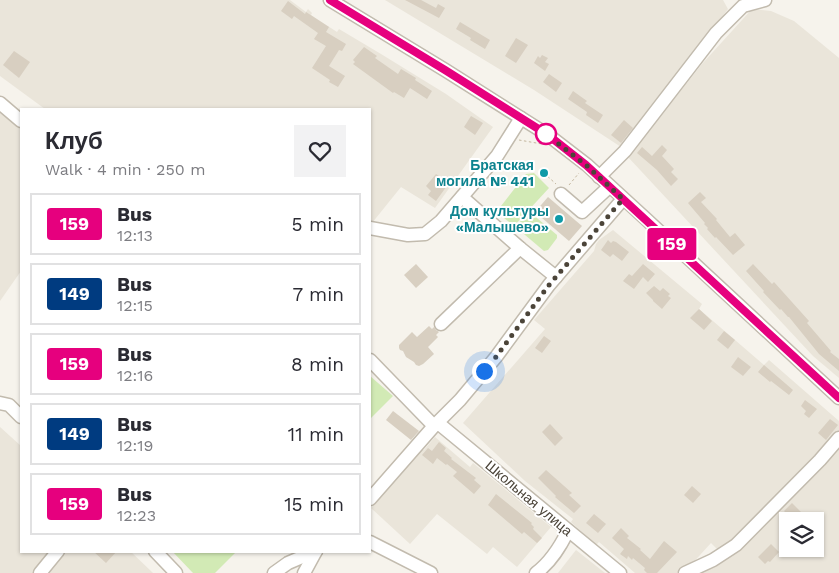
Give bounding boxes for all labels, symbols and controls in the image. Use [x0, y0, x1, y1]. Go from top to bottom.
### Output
unlabelled marker [535, 123, 557, 145]
button: heart [294, 125, 346, 177]
text: Клуб [45, 127, 103, 155]
place label: Братская могила № 441 [436, 157, 534, 189]
text: Walk · 4 min · 250 m [45, 160, 205, 179]
marker: Братская могила № 441 [538, 167, 550, 179]
text: Bus [117, 203, 152, 226]
place label: Дом культуры «Малышево» [450, 203, 549, 235]
text: 159 [60, 213, 89, 234]
text: 5 min [292, 213, 344, 236]
marker: Дом культуры «Малышево» [553, 213, 565, 225]
text: 12:13 [117, 226, 153, 245]
line badge: 159 [643, 228, 701, 260]
text: 159 [657, 233, 687, 254]
text: Bus [117, 273, 152, 296]
text: 149 [59, 283, 90, 304]
text: 7 min [293, 283, 344, 306]
text: 12:15 [117, 296, 153, 315]
text: Bus [117, 343, 152, 366]
text: 159 [60, 353, 89, 374]
text: 8 min [291, 353, 344, 376]
your location [472, 359, 497, 384]
text: 12:16 [117, 366, 153, 385]
text: Bus [117, 413, 152, 436]
text: 149 [59, 423, 90, 444]
text: 11 min [288, 423, 344, 446]
text: 12:19 [117, 436, 153, 455]
street label: Школьная улица [482, 457, 576, 539]
text: Bus [117, 483, 152, 506]
text: 159 [60, 493, 89, 514]
text: 15 min [284, 493, 344, 516]
text: 12:23 [117, 506, 156, 525]
map controls [779, 512, 824, 557]
button: layers [779, 512, 824, 557]

